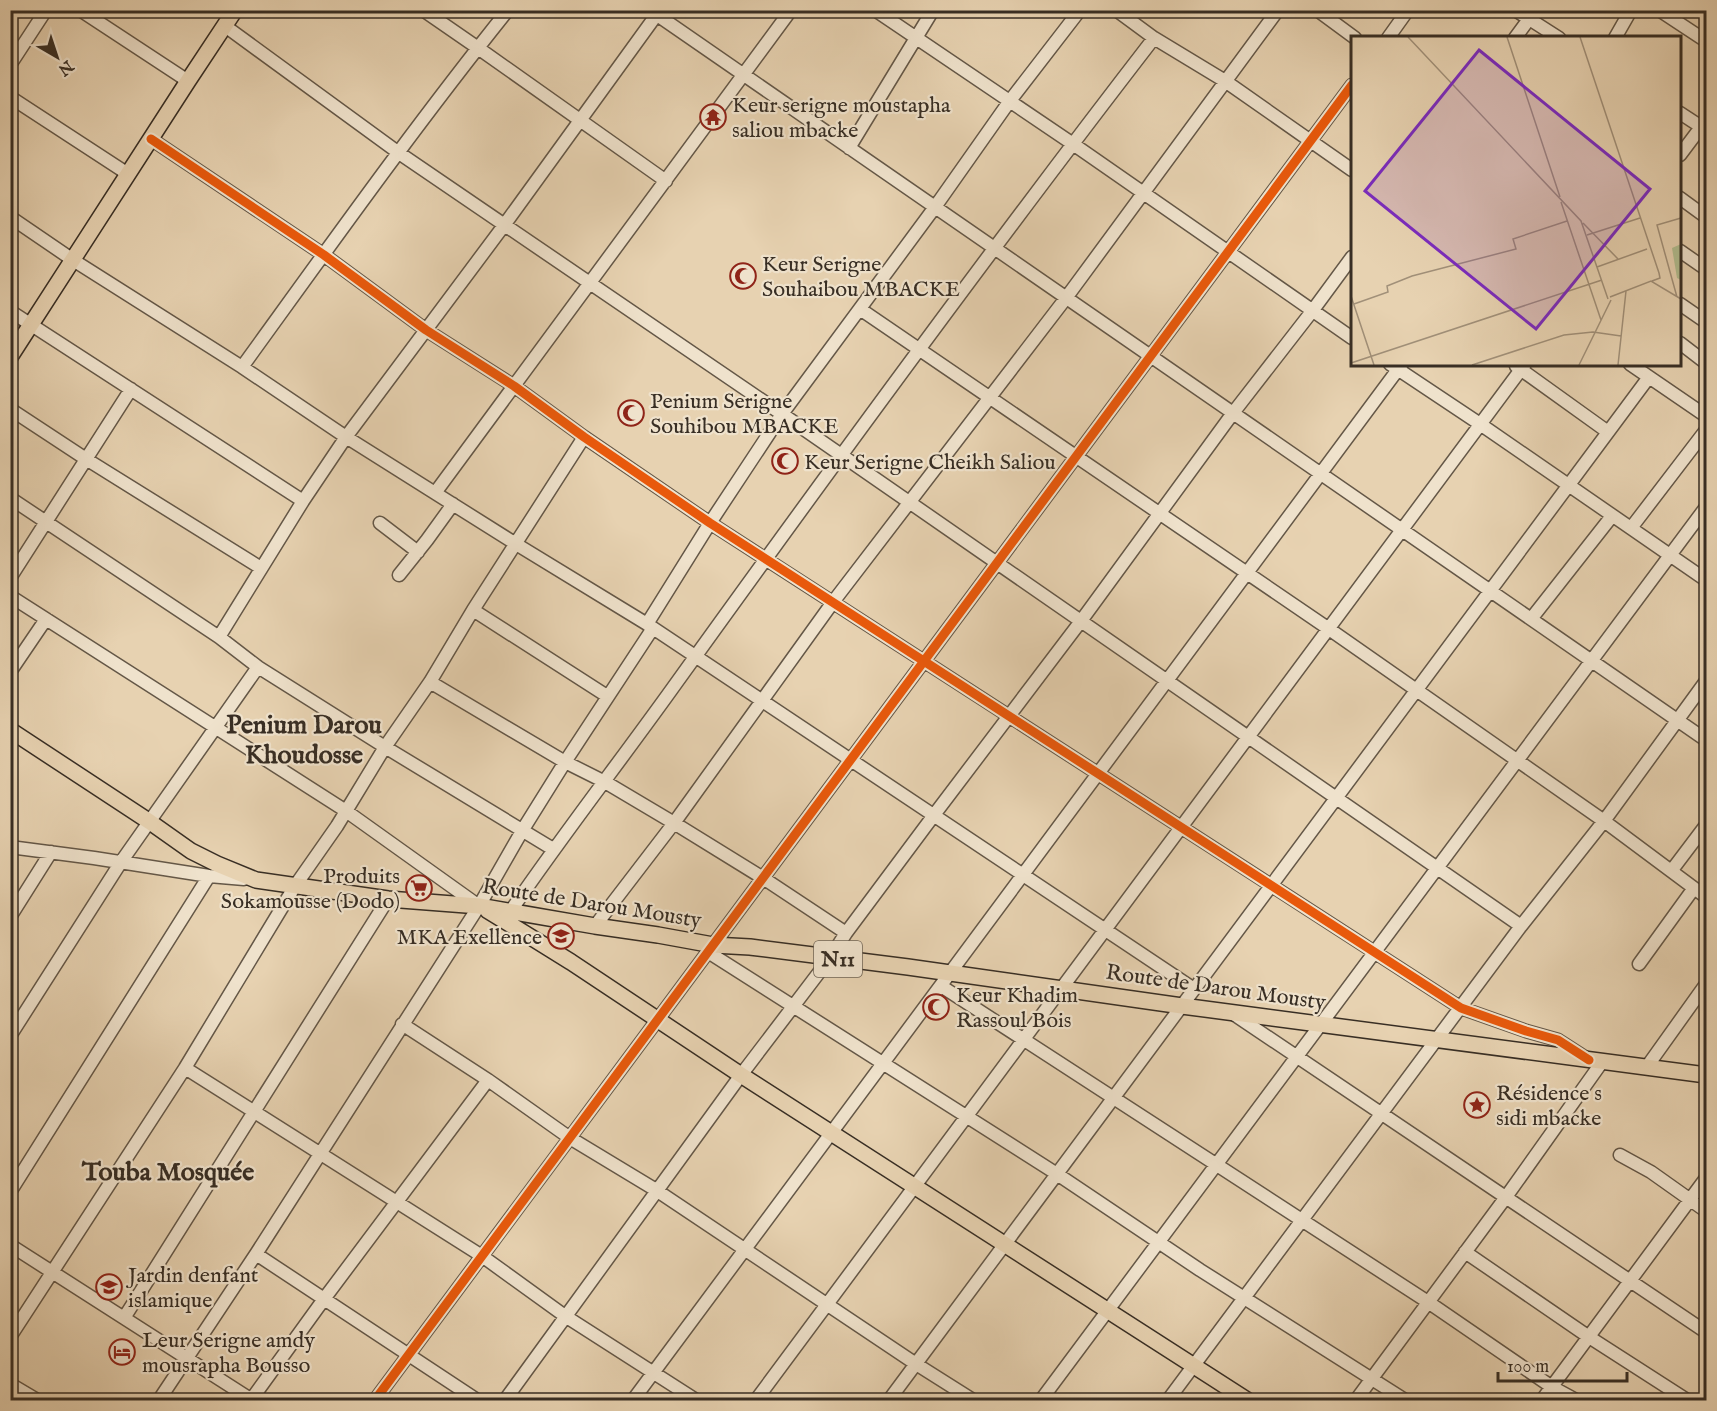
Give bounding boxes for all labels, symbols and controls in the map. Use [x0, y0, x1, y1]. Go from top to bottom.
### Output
north arrow [27, 27, 87, 87]
inset map [1351, 36, 1681, 366]
text: N [53, 54, 78, 79]
place label: Keur serigne moustapha saliou mbacke [732, 92, 951, 145]
temple icon: Keur serigne moustapha saliou mbacke [698, 102, 728, 132]
place label: Keur Serigne Souhaibou MBACKE [762, 251, 960, 304]
mosque icon: Keur Serigne Souhaibou MBACKE [728, 261, 758, 291]
place label: Penium Serigne Souhibou MBACKE [650, 388, 838, 441]
mosque icon: Penium Serigne Souhibou MBACKE [616, 398, 646, 428]
mosque icon: Keur Serigne Cheikh Saliou [770, 446, 800, 476]
place label: Keur Serigne Cheikh Saliou [804, 449, 1056, 477]
district label: Penium Darou Khoudosse [226, 709, 382, 772]
place label: Produits Sokamousse (Dodo) [221, 863, 400, 916]
supermarket icon: Produits Sokamousse (Dodo) [404, 873, 434, 903]
street label: Route de Darou Mousty [480, 873, 704, 935]
school or university icon: MKA Exellence [546, 921, 576, 951]
place label: MKA Exellence [397, 924, 542, 952]
road number: N11 [814, 941, 862, 977]
street label: Route de Darou Mousty [1104, 959, 1328, 1017]
place label: Keur Khadim Rassoul Bois [956, 982, 1078, 1035]
mosque icon: Keur Khadim Rassoul Bois [921, 992, 951, 1022]
place label: Résidence s sidi mbacke [1496, 1080, 1602, 1133]
place icon: Résidence s sidi mbacke [1462, 1090, 1492, 1120]
district label: Touba Mosquée [81, 1156, 254, 1189]
place label: Jardin denfant islamique [125, 1262, 259, 1315]
school or university icon: Jardin denfant islamique [94, 1272, 124, 1302]
place label: Leur Serigne amdy mousrapha Bousso [142, 1327, 315, 1380]
hotel icon: Leur Serigne amdy mousrapha Bousso [107, 1337, 137, 1367]
scale bar [1498, 1345, 1627, 1383]
text: 100 m [1507, 1356, 1549, 1379]

